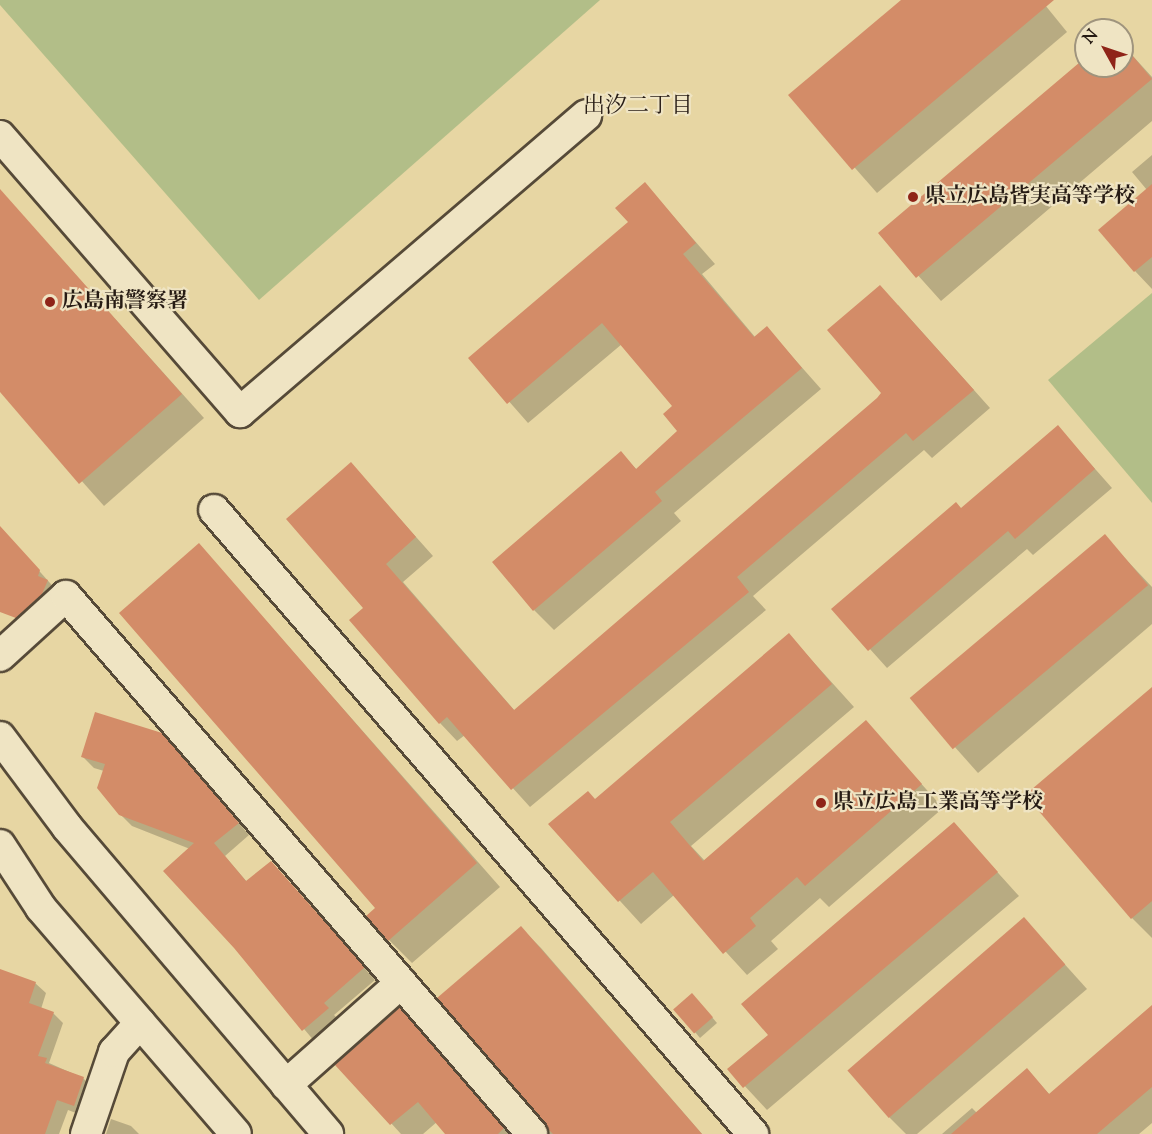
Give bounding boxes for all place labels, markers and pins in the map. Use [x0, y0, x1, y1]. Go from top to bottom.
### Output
place label: 県立広島皆実高等学校 [925, 184, 1135, 210]
marker: 県立広島皆実高等学校 [906, 190, 920, 204]
place label: 広島南警察署 [62, 289, 188, 315]
marker: 広島南警察署 [43, 295, 57, 309]
place label: 県立広島工業高等学校 [833, 790, 1043, 816]
marker: 県立広島工業高等学校 [814, 796, 828, 810]

